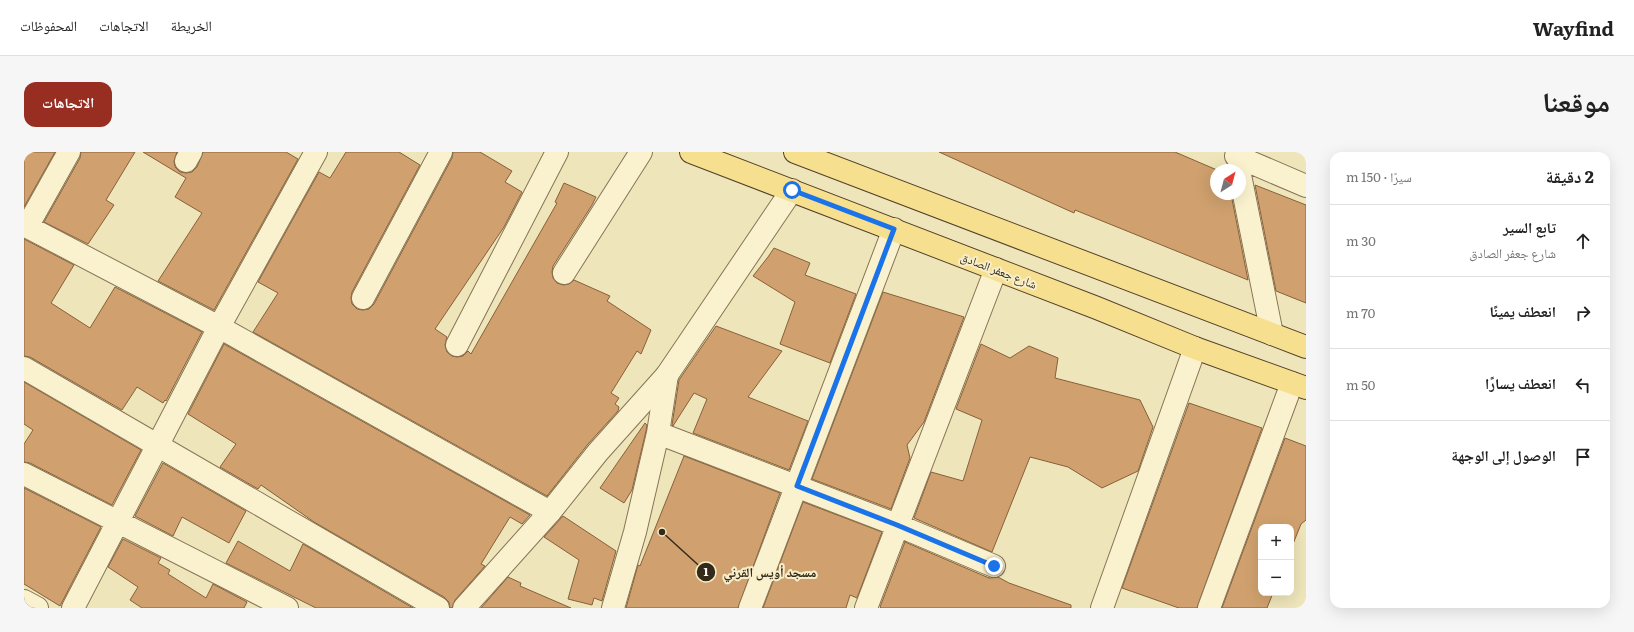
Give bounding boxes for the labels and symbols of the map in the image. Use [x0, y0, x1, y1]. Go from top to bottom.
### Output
north arrow [1210, 164, 1246, 200]
route start [783, 181, 801, 199]
street label: شارع جعفر الصادق [958, 247, 1040, 293]
route end [985, 557, 1003, 575]
callout: مسجد أويس القرني [696, 560, 825, 585]
text: 1 [704, 562, 709, 580]
text: مسجد أويس القرني [724, 562, 816, 583]

